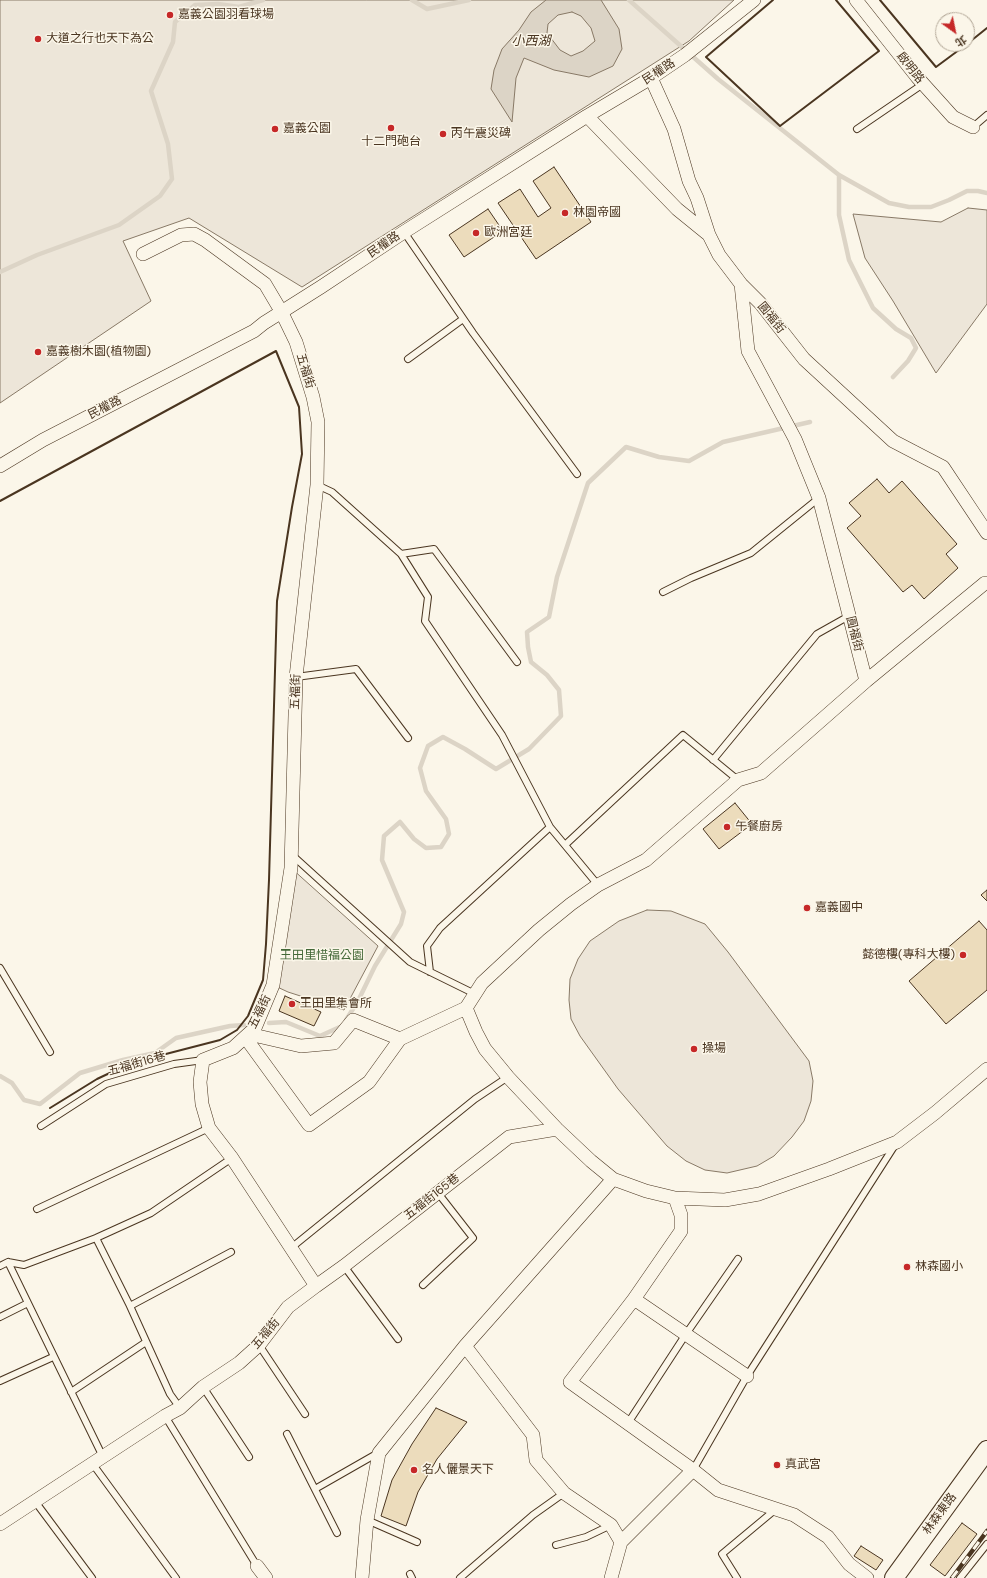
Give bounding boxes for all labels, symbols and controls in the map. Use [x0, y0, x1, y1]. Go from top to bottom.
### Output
place label: 嘉義公園羽看球場 [178, 8, 274, 22]
marker: 嘉義公園羽看球場 [165, 10, 175, 20]
north arrow [935, 12, 975, 52]
place label: 大道之行也天下為公 [46, 32, 154, 46]
text: 北 [953, 32, 969, 50]
marker: 大道之行也天下為公 [33, 34, 43, 44]
water label: 小西湖 [512, 34, 550, 50]
street label: 啟明路 [893, 49, 927, 87]
street label: 民權路 [640, 56, 678, 88]
place label: 嘉義公園 [283, 122, 331, 136]
marker: 十二門砲台 [386, 123, 396, 133]
marker: 嘉義公園 [270, 124, 280, 134]
place label: 丙午震災碑 [451, 127, 511, 141]
marker: 丙午震災碑 [438, 129, 448, 139]
place label: 十二門砲台 [361, 135, 421, 149]
place label: 林園帝國 [573, 206, 621, 220]
marker: 林園帝國 [560, 208, 570, 218]
place label: 歐洲宮廷 [484, 226, 532, 240]
marker: 歐洲宮廷 [471, 228, 481, 238]
street label: 民權路 [365, 229, 403, 261]
street label: 圓福街 [754, 299, 788, 337]
place label: 嘉義樹木園(植物園) [46, 345, 151, 359]
marker: 嘉義樹木園(植物園) [33, 347, 43, 357]
street label: 五福街 [293, 352, 317, 390]
street label: 民權路 [86, 393, 124, 423]
street label: 圓福街 [843, 615, 865, 653]
street label: 五福街 [288, 674, 304, 710]
place label: 午餐廚房 [735, 820, 783, 834]
marker: 午餐廚房 [722, 822, 732, 832]
place label: 嘉義國中 [815, 901, 863, 915]
marker: 嘉義國中 [802, 903, 812, 913]
place label: 懿德樓(專科大樓) [862, 948, 955, 962]
park label: 王田里惜福公園 [280, 949, 364, 963]
marker: 懿德樓(專科大樓) [958, 950, 968, 960]
street label: 五福街 [246, 993, 274, 1031]
place label: 王田里集會所 [300, 997, 372, 1011]
marker: 王田里集會所 [287, 999, 297, 1009]
place label: 操場 [702, 1042, 726, 1056]
marker: 操場 [689, 1044, 699, 1054]
street label: 五福街16巷 [107, 1049, 167, 1079]
street label: 五福街165巷 [401, 1171, 463, 1223]
place label: 林森國小 [915, 1260, 963, 1274]
marker: 林森國小 [902, 1262, 912, 1272]
street label: 五福街 [249, 1316, 283, 1352]
place label: 真武宮 [785, 1458, 821, 1472]
marker: 真武宮 [772, 1460, 782, 1470]
place label: 名人儷景天下 [422, 1463, 494, 1477]
marker: 名人儷景天下 [409, 1465, 419, 1475]
street label: 林森東路 [920, 1490, 960, 1538]

